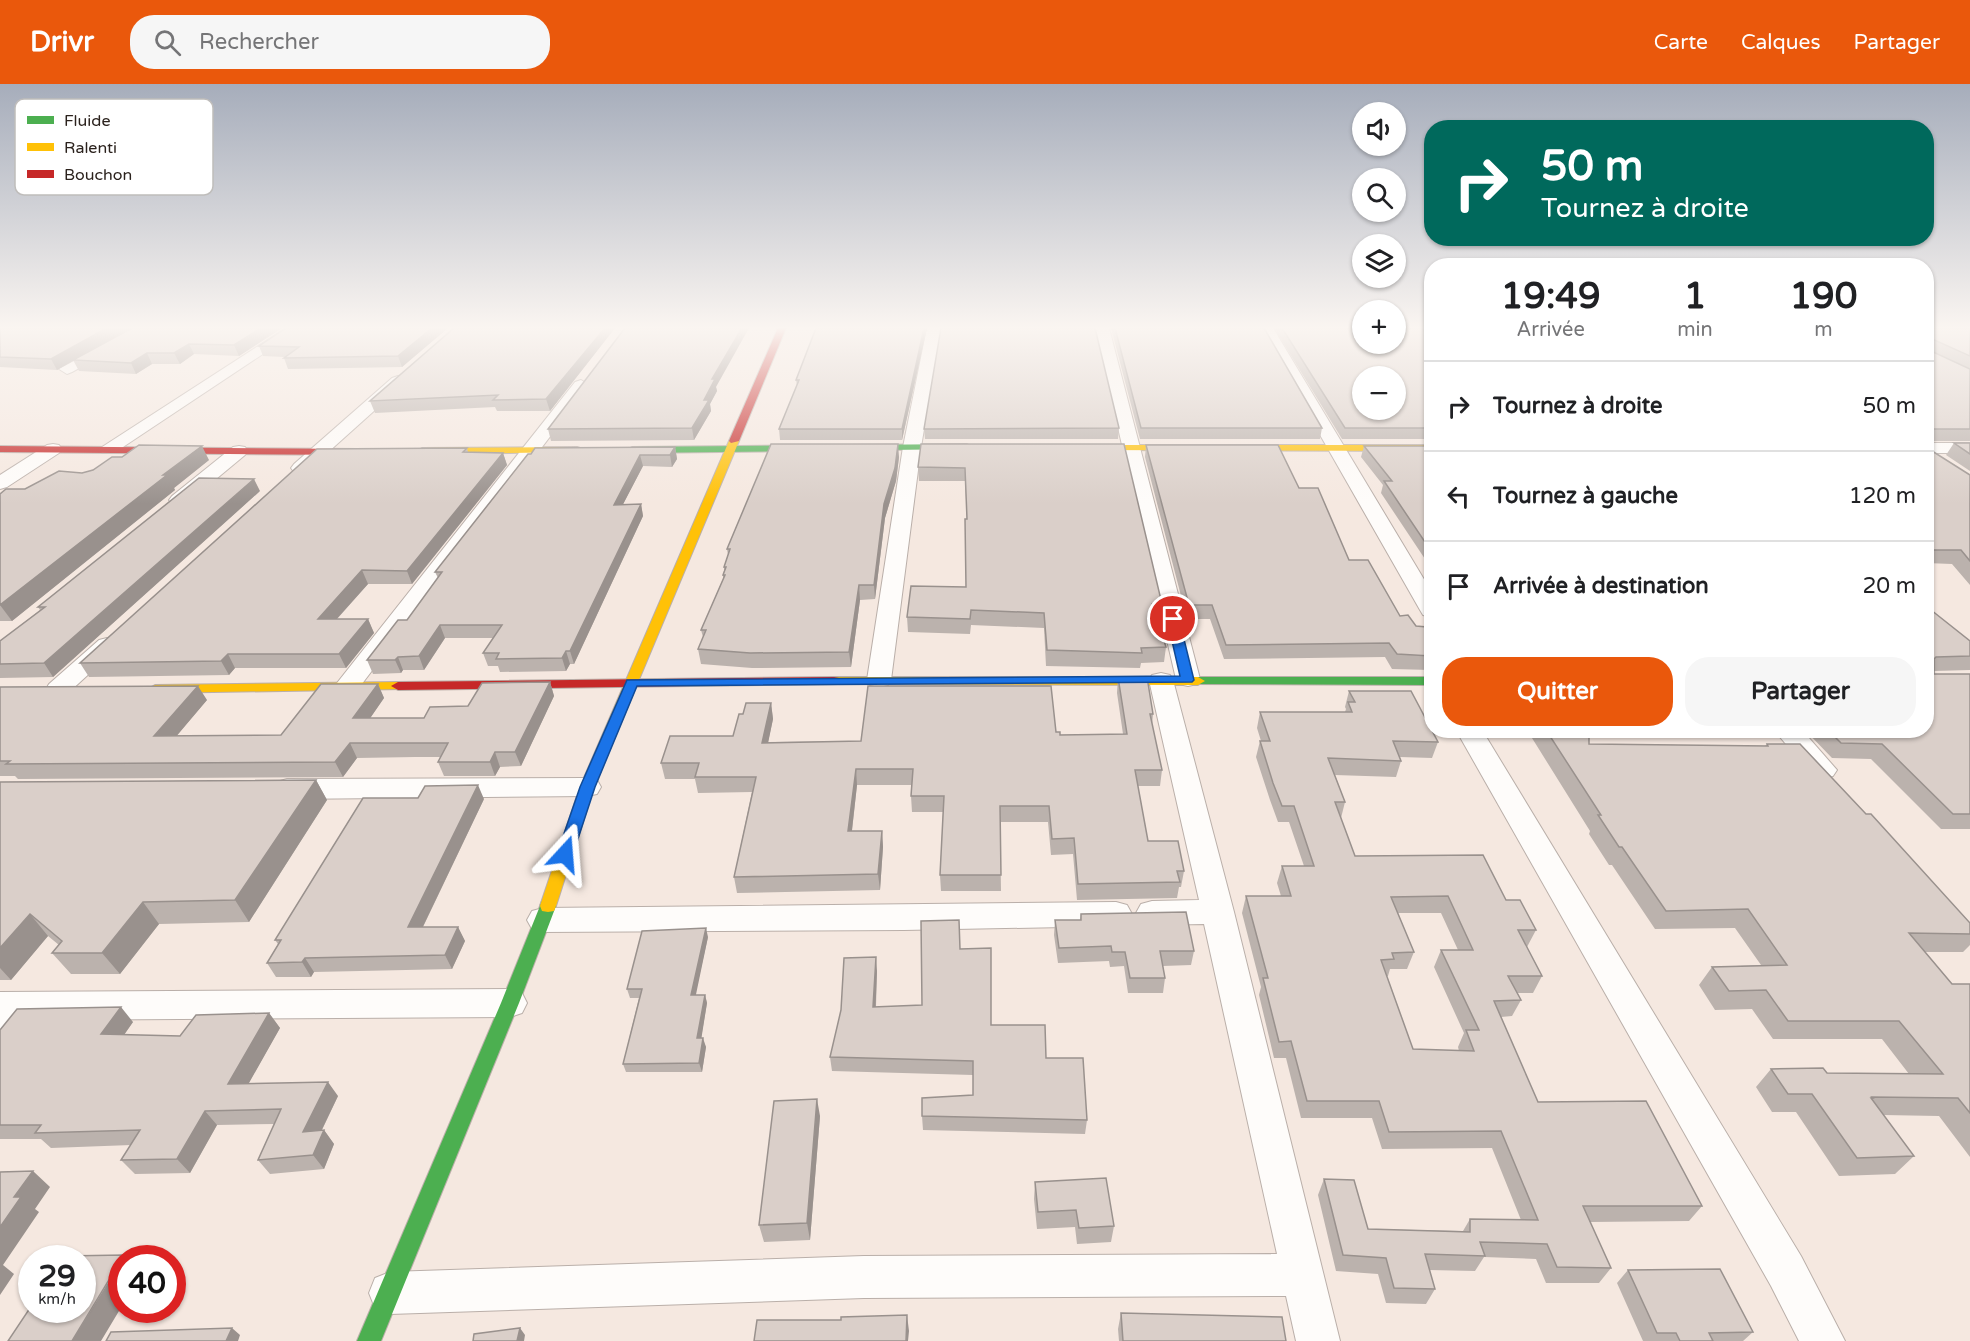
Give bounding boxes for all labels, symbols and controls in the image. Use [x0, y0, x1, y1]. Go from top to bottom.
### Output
search box [130, 15, 550, 69]
text: Drivr [30, 25, 94, 59]
icon: search [151, 26, 184, 59]
text: Rechercher [199, 29, 319, 55]
text: Carte [1654, 30, 1708, 55]
text: Calques [1741, 30, 1821, 55]
text: Partager [1854, 30, 1940, 55]
legend [15, 99, 213, 195]
map controls [1352, 102, 1406, 420]
button: sound [1352, 102, 1406, 156]
text: Fluide [64, 111, 110, 131]
text: Ralenti [64, 138, 117, 158]
text: 50 m [1541, 141, 1643, 192]
icon: right [1442, 144, 1520, 222]
text: Bouchon [64, 165, 132, 185]
button: search [1352, 168, 1406, 222]
text: Tournez à droite [1541, 192, 1749, 225]
button: layers [1352, 234, 1406, 288]
text: 19:49 [1501, 275, 1601, 318]
text: 1 [1684, 275, 1706, 318]
text: 190 [1789, 275, 1857, 318]
button: + [1352, 300, 1406, 354]
text: Arrivée [1517, 318, 1585, 342]
text: min [1677, 318, 1713, 342]
text: m [1814, 318, 1833, 342]
button: − [1352, 366, 1406, 420]
icon: right [1442, 390, 1475, 423]
text: Tournez à droite [1493, 393, 1662, 419]
text: 50 m [1862, 393, 1916, 419]
icon: left [1442, 480, 1475, 513]
text: Tournez à gauche [1493, 483, 1678, 509]
text: 120 m [1849, 483, 1916, 509]
icon: arrive [1442, 570, 1475, 603]
text: Arrivée à destination [1493, 573, 1709, 599]
text: 20 m [1862, 573, 1916, 599]
pin [1147, 593, 1198, 644]
icon: arrive [1156, 602, 1189, 635]
button: Quitter [1442, 657, 1673, 726]
button: Partager [1685, 657, 1916, 726]
position arrow [533, 822, 597, 886]
speed limit sign: 40 [108, 1245, 186, 1323]
text: 29 [38, 1258, 76, 1295]
text: km/h [38, 1290, 76, 1308]

